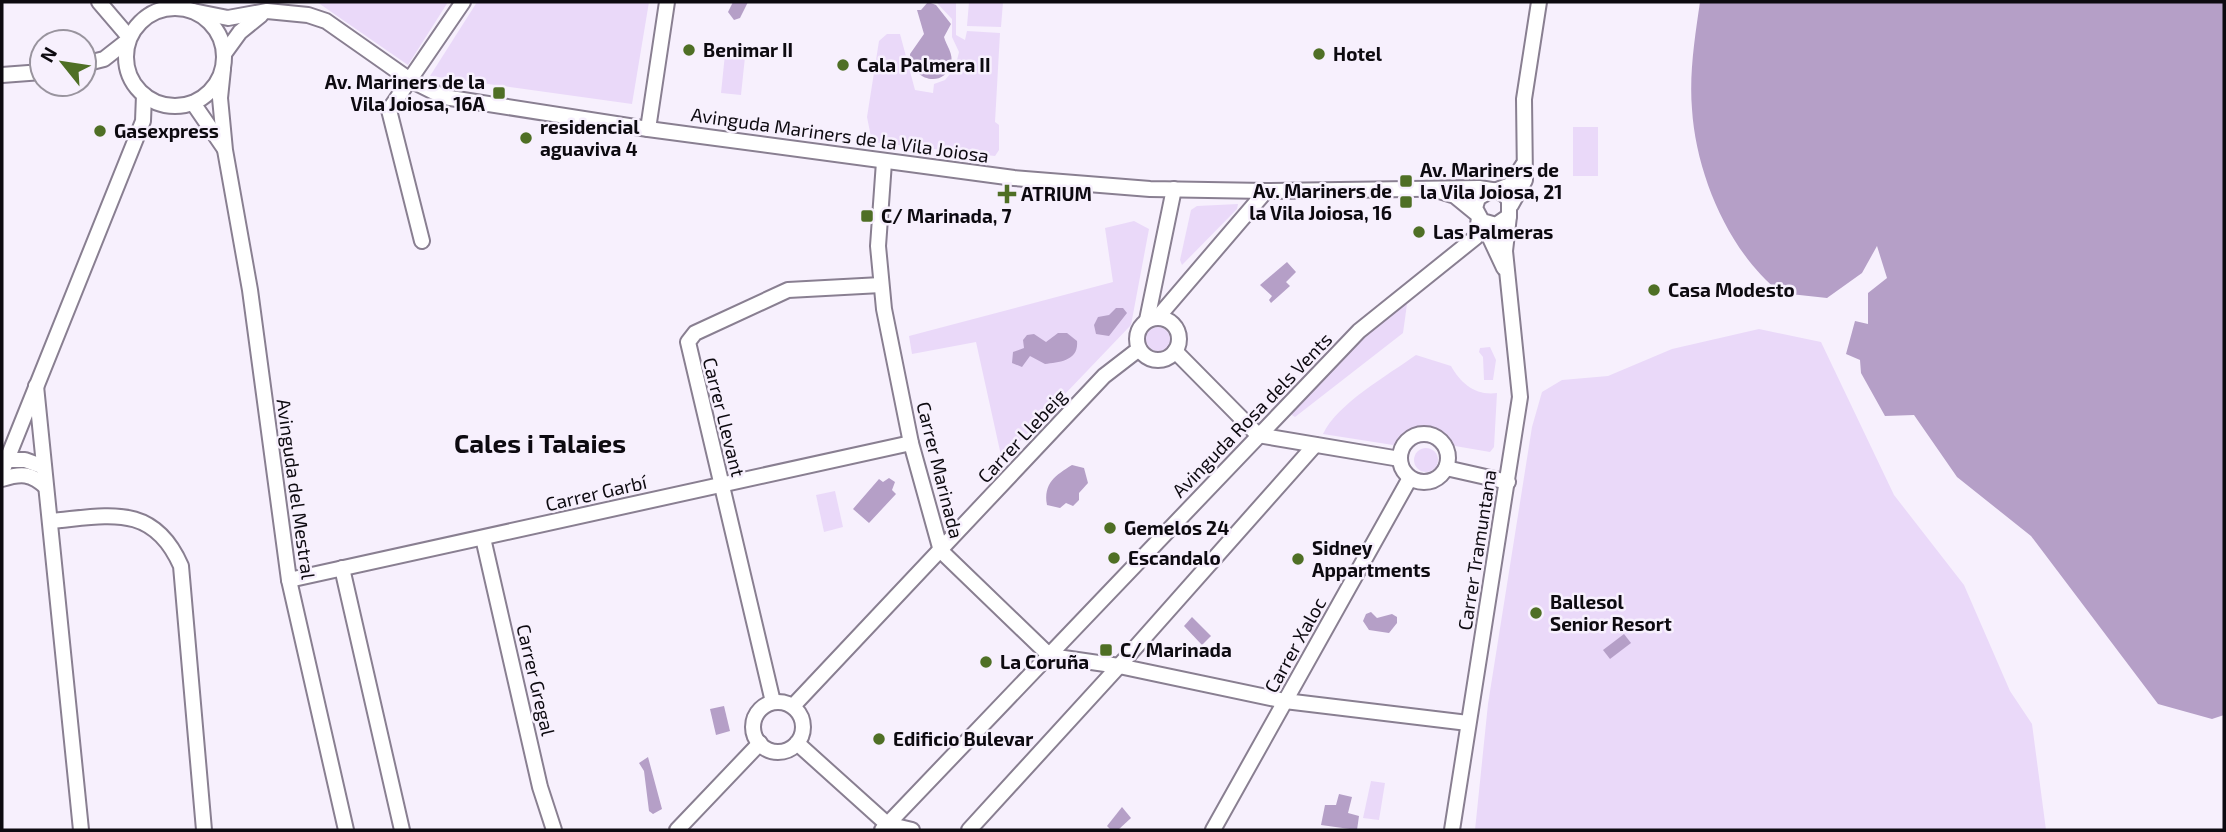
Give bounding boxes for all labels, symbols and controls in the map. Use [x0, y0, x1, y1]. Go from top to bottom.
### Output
north arrow [28, 28, 98, 98]
place label: Benimar II [703, 38, 793, 61]
marker: Benimar II [681, 42, 697, 58]
place label: Hotel [1333, 42, 1383, 65]
text: N [34, 43, 61, 66]
marker: Hotel [1311, 46, 1327, 62]
place label: Cala Palmera II [857, 53, 990, 76]
marker: Cala Palmera II [835, 57, 851, 73]
place label: Av. Mariners de la Vila Joiosa, 16A [325, 70, 486, 115]
marker: Av. Mariners de la Vila Joiosa, 16A [491, 85, 507, 101]
street label: Avinguda Mariners de la Vila Joiosa [690, 102, 991, 167]
place label: residencial aguaviva 4 [540, 115, 640, 160]
place label: Gasexpress [114, 119, 219, 142]
marker: Gasexpress [92, 123, 108, 139]
marker: residencial aguaviva 4 [518, 130, 534, 146]
place label: Av. Mariners de la Vila Joiosa, 21 [1420, 158, 1563, 203]
marker: Av. Mariners de la Vila Joiosa, 21 [1398, 173, 1414, 189]
place label: Av. Mariners de la Vila Joiosa, 16 [1249, 179, 1392, 224]
place label: ATRIUM [1021, 182, 1092, 205]
marker: ATRIUM [999, 186, 1015, 202]
marker: Av. Mariners de la Vila Joiosa, 16 [1398, 194, 1414, 210]
place label: C/ Marinada, 7 [881, 204, 1012, 227]
marker: C/ Marinada, 7 [859, 208, 875, 224]
place label: Las Palmeras [1433, 220, 1553, 243]
marker: Las Palmeras [1411, 224, 1427, 240]
place label: Casa Modesto [1668, 278, 1795, 301]
marker: Casa Modesto [1646, 282, 1662, 298]
street label: Avinguda Rosa dels Vents [1167, 327, 1336, 502]
street label: Carrer Llevant [699, 355, 750, 479]
street label: Carrer Llebeig [972, 384, 1071, 487]
street label: Avinguda del Mestral [272, 397, 321, 581]
street label: Carrer Marinada [912, 399, 969, 541]
district label: Cales i Talaies [454, 427, 626, 458]
street label: Carrer Tramuntana [1452, 468, 1501, 632]
street label: Carrer Garbí [543, 469, 650, 515]
place label: Gemelos 24 [1124, 516, 1229, 539]
marker: Gemelos 24 [1102, 520, 1118, 536]
place label: Sidney Appartments [1312, 536, 1431, 581]
place label: Escandalo [1128, 546, 1221, 569]
marker: Escandalo [1106, 550, 1122, 566]
marker: Sidney Appartments [1290, 551, 1306, 567]
place label: Ballesol Senior Resort [1550, 590, 1672, 635]
street label: Carrer Xaloc [1259, 593, 1330, 697]
marker: Ballesol Senior Resort [1528, 605, 1544, 621]
street label: Carrer Gregal [512, 622, 561, 738]
place label: C/ Marinada [1120, 638, 1232, 661]
marker: C/ Marinada [1098, 642, 1114, 658]
place label: La Coruña [1000, 650, 1089, 673]
marker: La Coruña [978, 654, 994, 670]
place label: Edificio Bulevar [893, 727, 1033, 750]
marker: Edificio Bulevar [871, 731, 887, 747]

